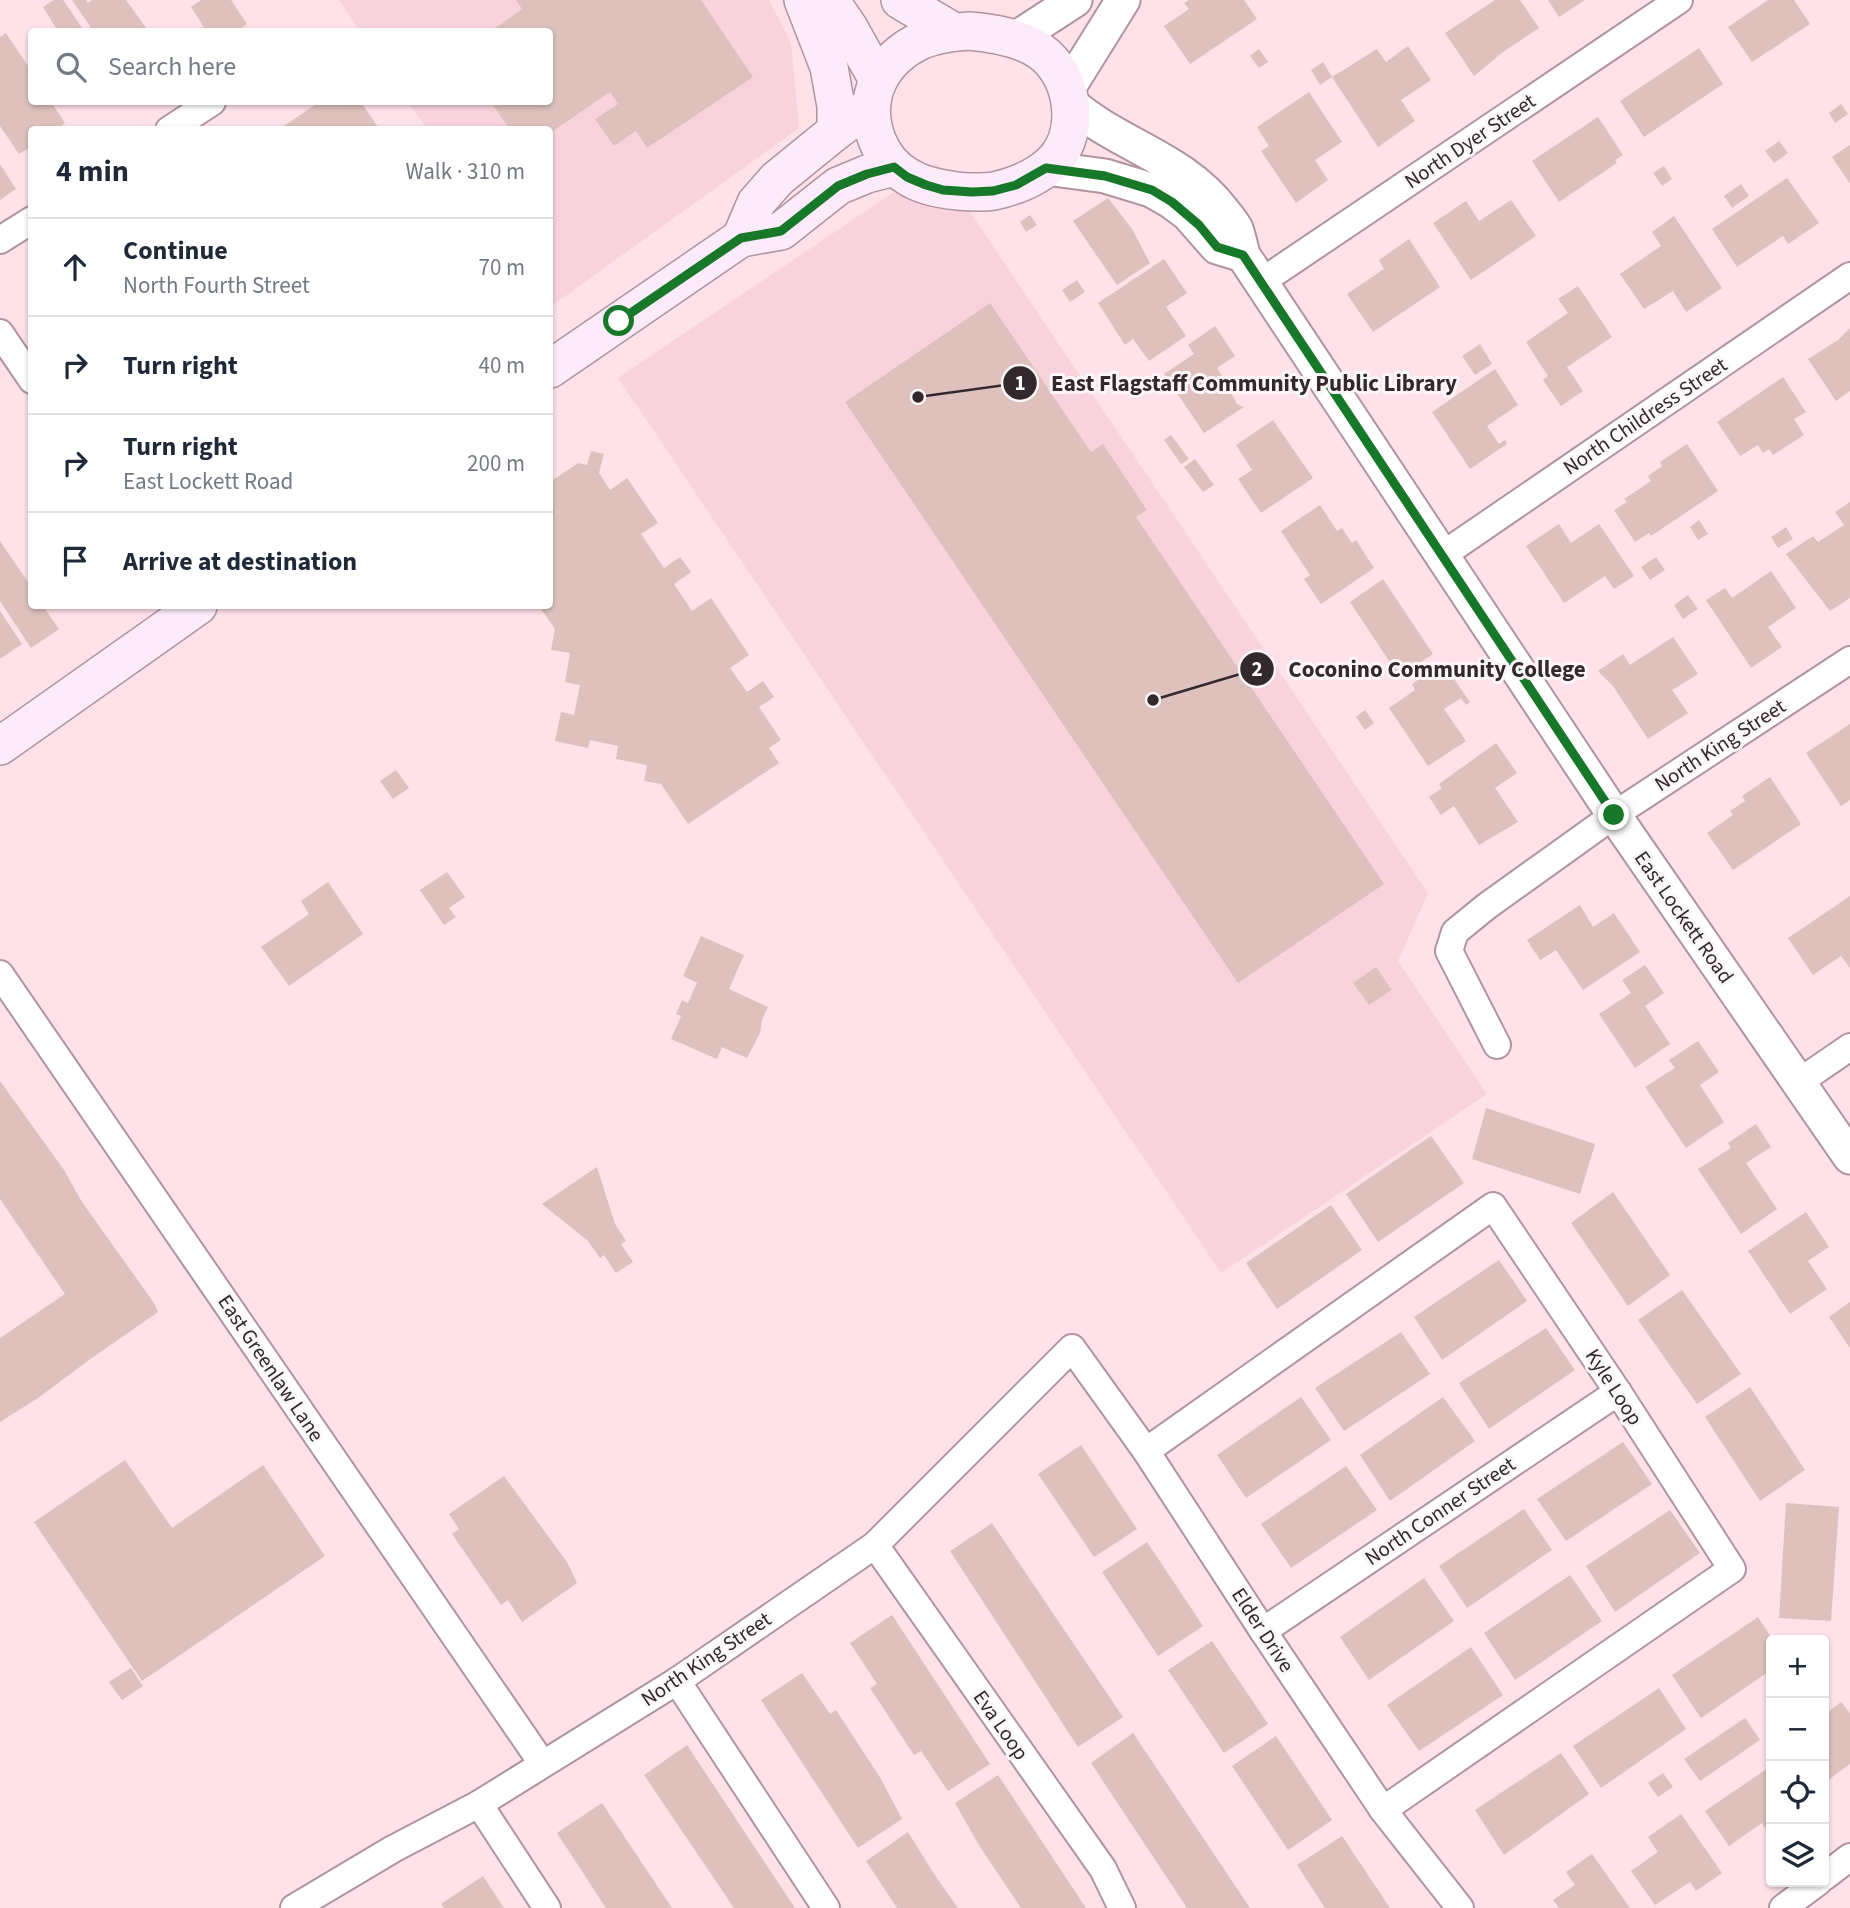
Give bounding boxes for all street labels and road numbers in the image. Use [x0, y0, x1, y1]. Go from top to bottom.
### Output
street label: North Dyer Street [1399, 86, 1541, 196]
street label: North Childress Street [1557, 350, 1733, 482]
street label: North King Street [1648, 691, 1792, 799]
street label: East Lockett Road [1627, 845, 1741, 989]
street label: East Greenlaw Lane [211, 1288, 331, 1448]
street label: Kyle Loop [1578, 1343, 1650, 1431]
street label: North Conner Street [1359, 1449, 1521, 1573]
street label: Elder Drive [1224, 1582, 1302, 1678]
street label: North King Street [635, 1604, 777, 1714]
street label: Eva Loop [966, 1684, 1036, 1766]

